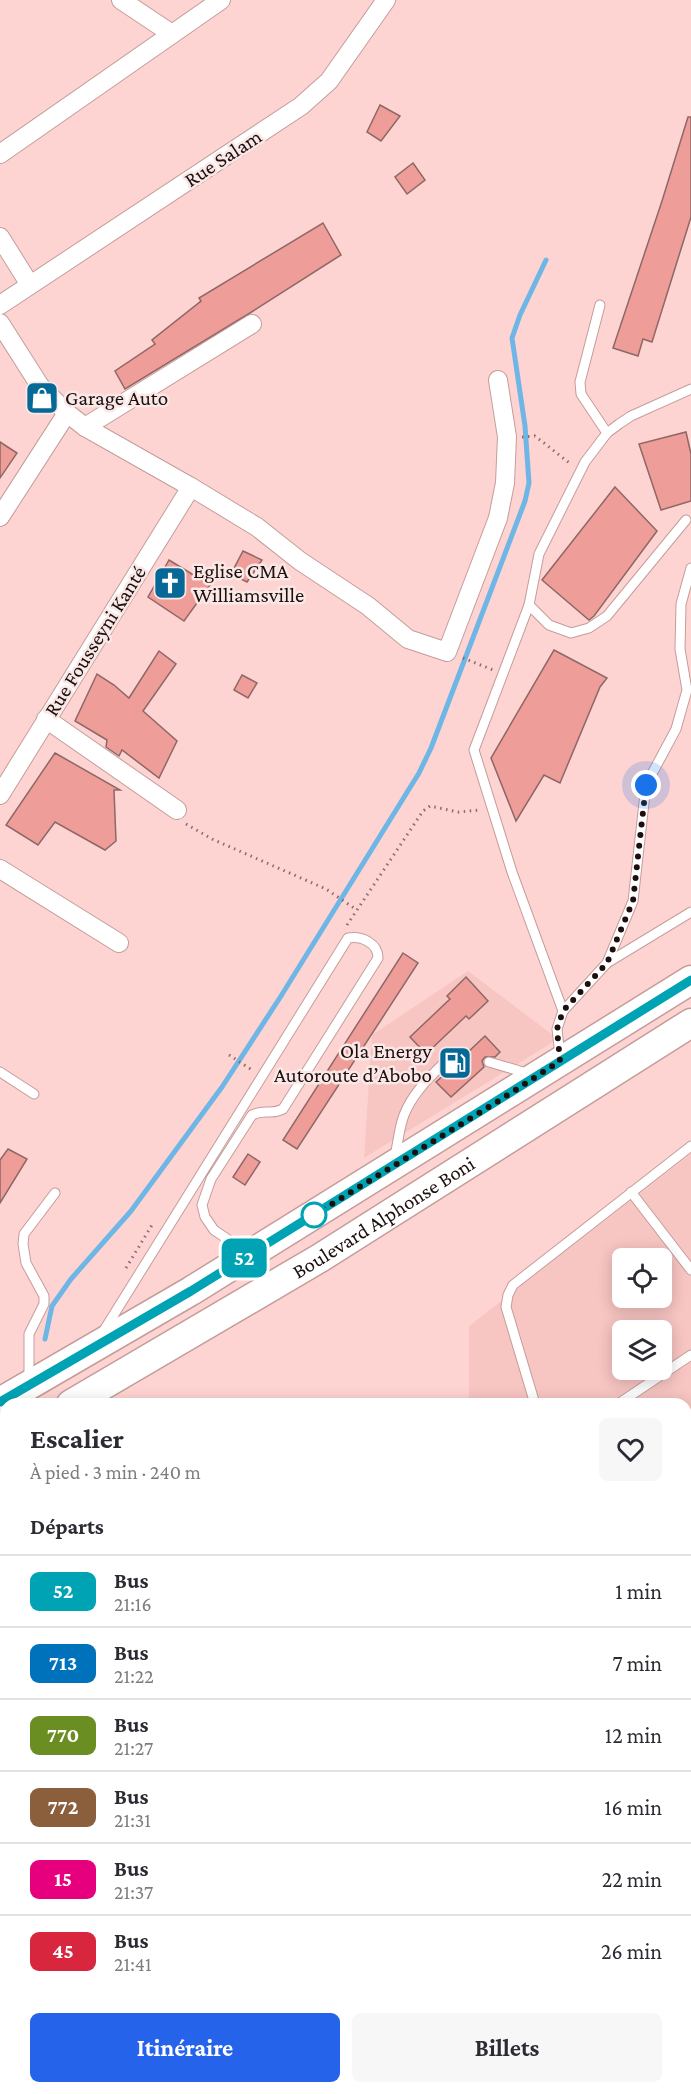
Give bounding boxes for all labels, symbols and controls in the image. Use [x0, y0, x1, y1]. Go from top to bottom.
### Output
street label: Rue Salam [180, 124, 266, 192]
shop icon: Garage Auto [24, 380, 60, 416]
place label: Garage Auto [65, 386, 168, 410]
place label: Eglise CMA Williamsville [193, 559, 304, 607]
street label: Rue Fousseyni Kanté [39, 562, 151, 720]
church icon: Eglise CMA Williamsville [152, 565, 188, 601]
your location [631, 770, 661, 800]
place label: Ola Energy Autoroute d’Abobo [274, 1039, 432, 1087]
fuel station icon: Ola Energy Autoroute d’Abobo [437, 1045, 473, 1081]
street label: Boulevard Alphonse Boni [288, 1151, 479, 1284]
unlabelled marker [301, 1202, 327, 1228]
line badge: 52 [217, 1238, 271, 1278]
text: 52 [234, 1246, 254, 1270]
map controls [612, 1248, 672, 1380]
button: locate [612, 1248, 672, 1308]
button: layers [612, 1320, 672, 1380]
button: heart [599, 1418, 662, 1481]
text: Escalier [30, 1423, 124, 1454]
text: À pied · 3 min · 240 m [30, 1461, 201, 1483]
text: Départs [30, 1514, 104, 1539]
text: Bus [114, 1568, 148, 1593]
text: 52 [53, 1579, 73, 1603]
text: 1 min [615, 1579, 662, 1604]
text: 21:16 [114, 1593, 152, 1615]
text: Bus [114, 1640, 148, 1665]
text: 713 [49, 1651, 77, 1675]
text: 7 min [612, 1651, 662, 1676]
text: 21:22 [114, 1665, 154, 1687]
text: Bus [114, 1712, 148, 1737]
text: 770 [47, 1723, 79, 1747]
text: 12 min [605, 1723, 662, 1748]
text: 21:27 [114, 1737, 153, 1759]
text: Bus [114, 1784, 148, 1809]
text: 772 [48, 1795, 78, 1819]
text: 16 min [604, 1795, 662, 1820]
text: 21:31 [114, 1809, 151, 1831]
text: Bus [114, 1856, 148, 1881]
text: 15 [54, 1867, 72, 1891]
text: 22 min [602, 1867, 662, 1892]
text: 21:37 [114, 1881, 153, 1903]
text: Bus [114, 1928, 148, 1953]
text: 45 [52, 1939, 74, 1963]
text: 26 min [601, 1939, 662, 1964]
text: 21:41 [114, 1953, 152, 1975]
button: Itinéraire [30, 2013, 340, 2082]
button: Billets [352, 2013, 662, 2082]

